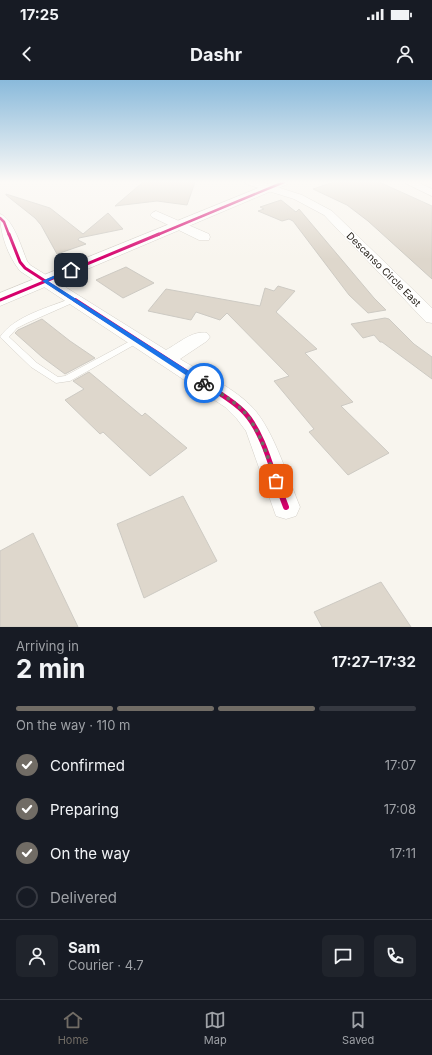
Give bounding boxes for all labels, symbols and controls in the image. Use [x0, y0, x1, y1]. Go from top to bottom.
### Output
text: 17:25 [20, 5, 59, 24]
icon: back [16, 43, 38, 65]
icon: person [394, 43, 416, 65]
text: Dashr [190, 44, 242, 65]
street label: Descanso Circle East [344, 229, 424, 309]
pin [54, 253, 88, 287]
icon: home [60, 259, 82, 281]
courier [184, 363, 224, 403]
icon: bike [193, 372, 215, 394]
pin [259, 464, 293, 498]
icon: bag [265, 470, 287, 492]
text: Arriving in [16, 638, 79, 654]
text: 17:27–17:32 [332, 652, 416, 671]
text: 2 min [16, 653, 86, 684]
text: On the way · 110 m [16, 717, 130, 733]
icon: check [16, 754, 38, 776]
text: Confirmed [50, 756, 125, 775]
text: 17:07 [385, 757, 416, 773]
icon: check [16, 798, 38, 820]
text: Preparing [50, 800, 119, 819]
text: 17:08 [384, 801, 416, 817]
icon: check [16, 842, 38, 864]
text: On the way [50, 844, 130, 863]
text: 17:11 [389, 845, 416, 861]
text: Delivered [50, 888, 117, 907]
button: person [16, 935, 58, 977]
button: chat [322, 935, 364, 977]
button: phone [374, 935, 416, 977]
text: Sam [68, 938, 100, 957]
text: Courier · 4.7 [68, 957, 144, 973]
tab: Home [58, 1009, 89, 1047]
tab: Map [204, 1009, 227, 1047]
tab: Saved [342, 1009, 374, 1047]

